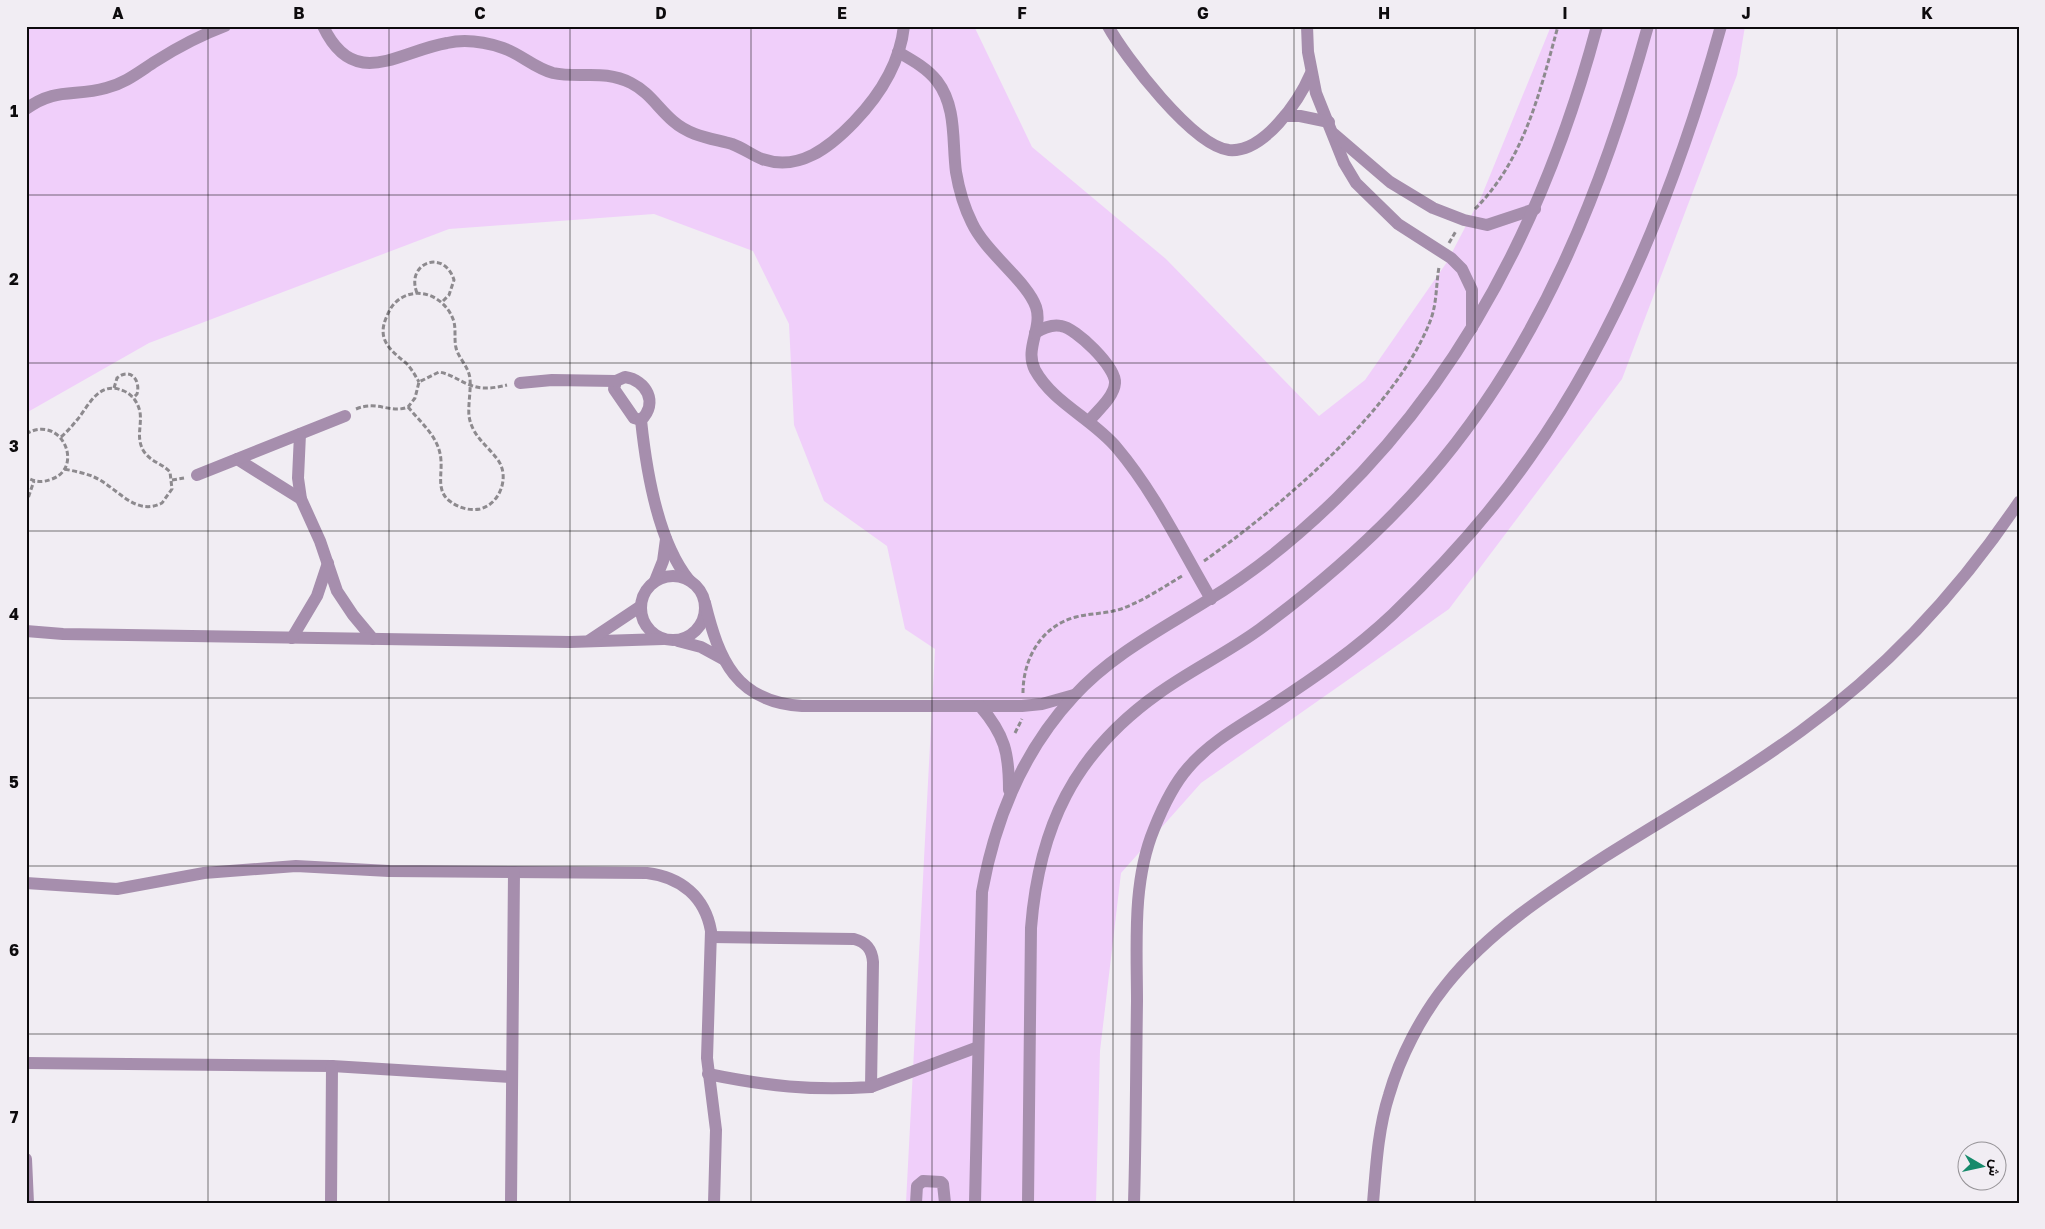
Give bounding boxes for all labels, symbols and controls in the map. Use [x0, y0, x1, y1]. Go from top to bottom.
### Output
text: A [112, 3, 124, 23]
text: B [293, 3, 305, 23]
text: C [474, 3, 486, 23]
text: D [655, 3, 667, 23]
text: E [837, 3, 847, 23]
text: F [1017, 3, 1027, 23]
text: G [1197, 3, 1209, 23]
text: H [1378, 3, 1390, 23]
text: I [1562, 3, 1568, 23]
text: J [1741, 3, 1751, 23]
text: K [1921, 3, 1933, 23]
text: 1 [10, 101, 18, 121]
text: 2 [9, 269, 19, 289]
text: 3 [9, 436, 19, 456]
text: 4 [9, 604, 19, 624]
text: 5 [9, 772, 19, 792]
text: 6 [9, 940, 19, 960]
text: 7 [10, 1107, 19, 1127]
north arrow [1958, 1142, 2008, 1192]
text: ش [1985, 1158, 2005, 1178]

